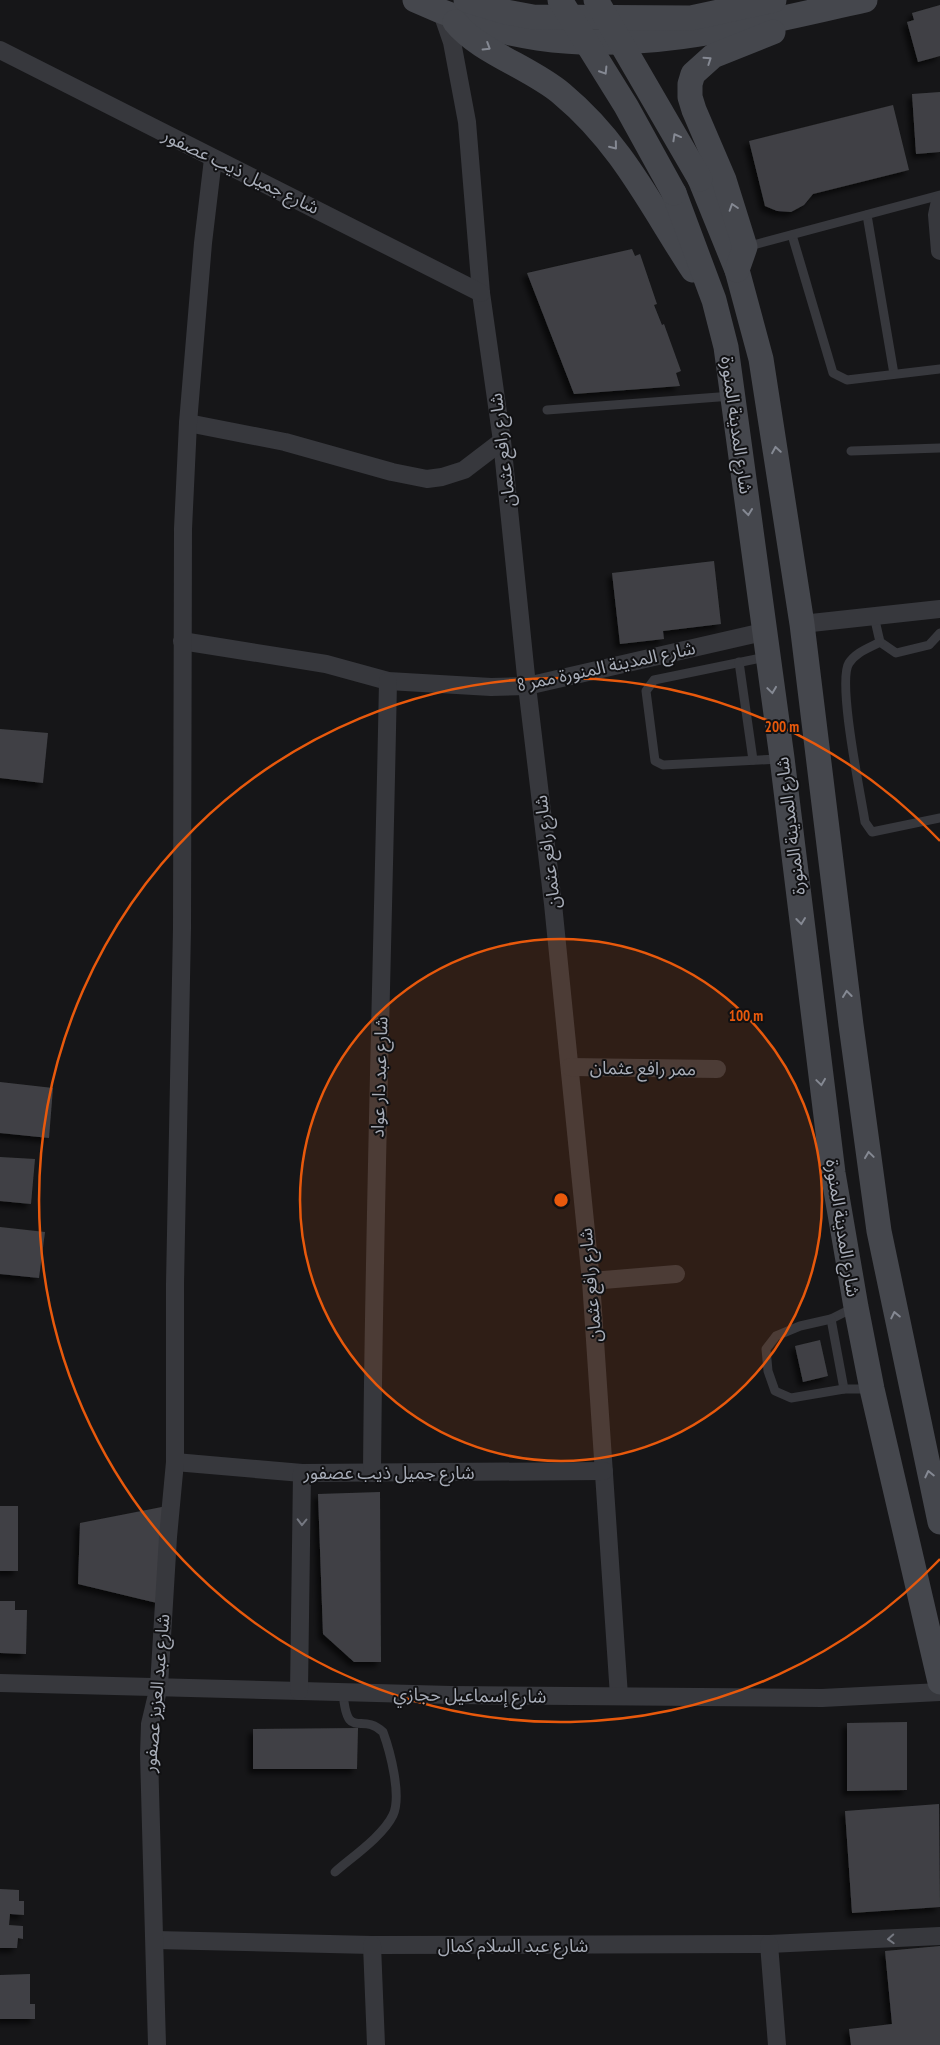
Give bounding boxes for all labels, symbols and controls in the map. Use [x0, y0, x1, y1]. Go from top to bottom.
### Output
one-way arrow [482, 41, 491, 51]
one-way arrow [702, 57, 712, 66]
one-way arrow [598, 66, 608, 75]
street label: شارع جميل ذيب عصفور [157, 123, 323, 222]
one-way arrow [672, 133, 682, 142]
one-way arrow [609, 141, 618, 150]
one-way arrow [728, 204, 738, 212]
street label: شارع المدينة المنورة [713, 354, 758, 496]
street label: شارع رافع عثمان [484, 391, 523, 508]
one-way arrow [771, 445, 782, 453]
one-way arrow [742, 508, 753, 516]
street label: شارع المدينة المنورة ممر 8 [515, 636, 698, 699]
one-way arrow [766, 686, 776, 695]
text: 200 m [765, 717, 799, 736]
street label: شارع المدينة المنورة [770, 755, 813, 896]
street label: شارع رافع عثمان [529, 793, 568, 910]
one-way arrow [795, 917, 806, 925]
one-way arrow [842, 990, 853, 998]
text: 100 m [729, 1006, 763, 1025]
street label: شارع عبد دار عواد [365, 1016, 396, 1138]
street label: ممر رافع عثمان [590, 1056, 696, 1083]
one-way arrow [815, 1079, 826, 1087]
one-way arrow [864, 1151, 874, 1159]
street label: شارع المدينة المنورة [818, 1157, 865, 1299]
centre of rings [552, 1191, 570, 1209]
street label: شارع رافع عثمان [574, 1227, 609, 1343]
one-way arrow [891, 1311, 901, 1320]
street label: شارع جميل ذيب عصفور [302, 1461, 475, 1487]
one-way arrow [924, 1470, 935, 1479]
one-way arrow [297, 1518, 307, 1526]
street label: شارع عبد العزيز عصفور [138, 1613, 177, 1774]
street label: شارع إسماعيل حجازي [393, 1682, 547, 1711]
one-way arrow [887, 1933, 895, 1944]
street label: شارع عبد السلام كمال [438, 1934, 588, 1960]

